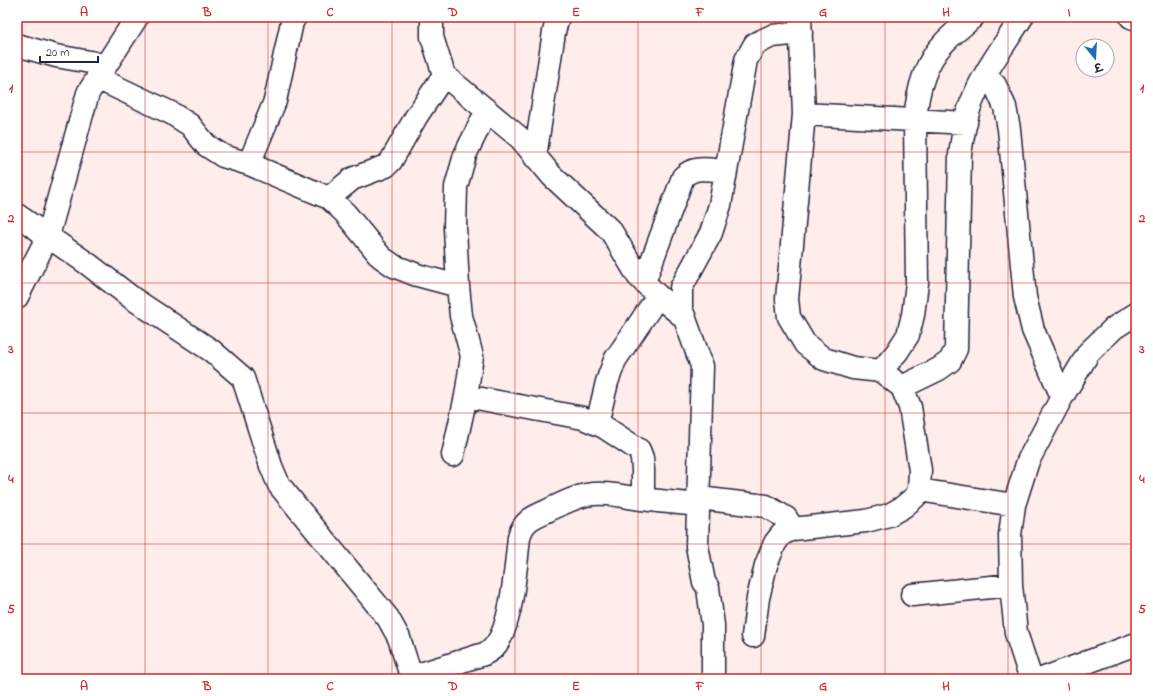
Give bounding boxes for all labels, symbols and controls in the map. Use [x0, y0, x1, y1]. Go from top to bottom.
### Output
text: A [80, 3, 88, 22]
text: B [202, 3, 212, 22]
text: C [326, 3, 334, 22]
text: D [447, 3, 458, 22]
text: E [572, 3, 580, 22]
text: F [695, 3, 705, 22]
text: G [819, 3, 827, 22]
text: H [942, 3, 950, 22]
text: I [1067, 3, 1071, 22]
scale bar [40, 38, 98, 64]
north arrow [1075, 38, 1115, 78]
text: 20 m [46, 44, 69, 62]
text: उ [1090, 58, 1105, 76]
text: 1 [9, 79, 14, 98]
text: 1 [1140, 79, 1145, 98]
text: 2 [7, 209, 15, 228]
text: 2 [1138, 209, 1146, 228]
text: 3 [7, 340, 14, 359]
text: 3 [1138, 340, 1145, 359]
text: 4 [7, 470, 14, 489]
text: 4 [1138, 470, 1145, 489]
text: 5 [7, 600, 15, 619]
text: 5 [1138, 600, 1146, 619]
text: A [80, 677, 88, 696]
text: B [202, 677, 212, 696]
text: C [326, 677, 334, 696]
text: D [447, 677, 458, 696]
text: E [572, 677, 580, 696]
text: F [695, 677, 705, 696]
text: G [819, 677, 827, 696]
text: H [942, 677, 950, 696]
text: I [1067, 677, 1071, 696]

